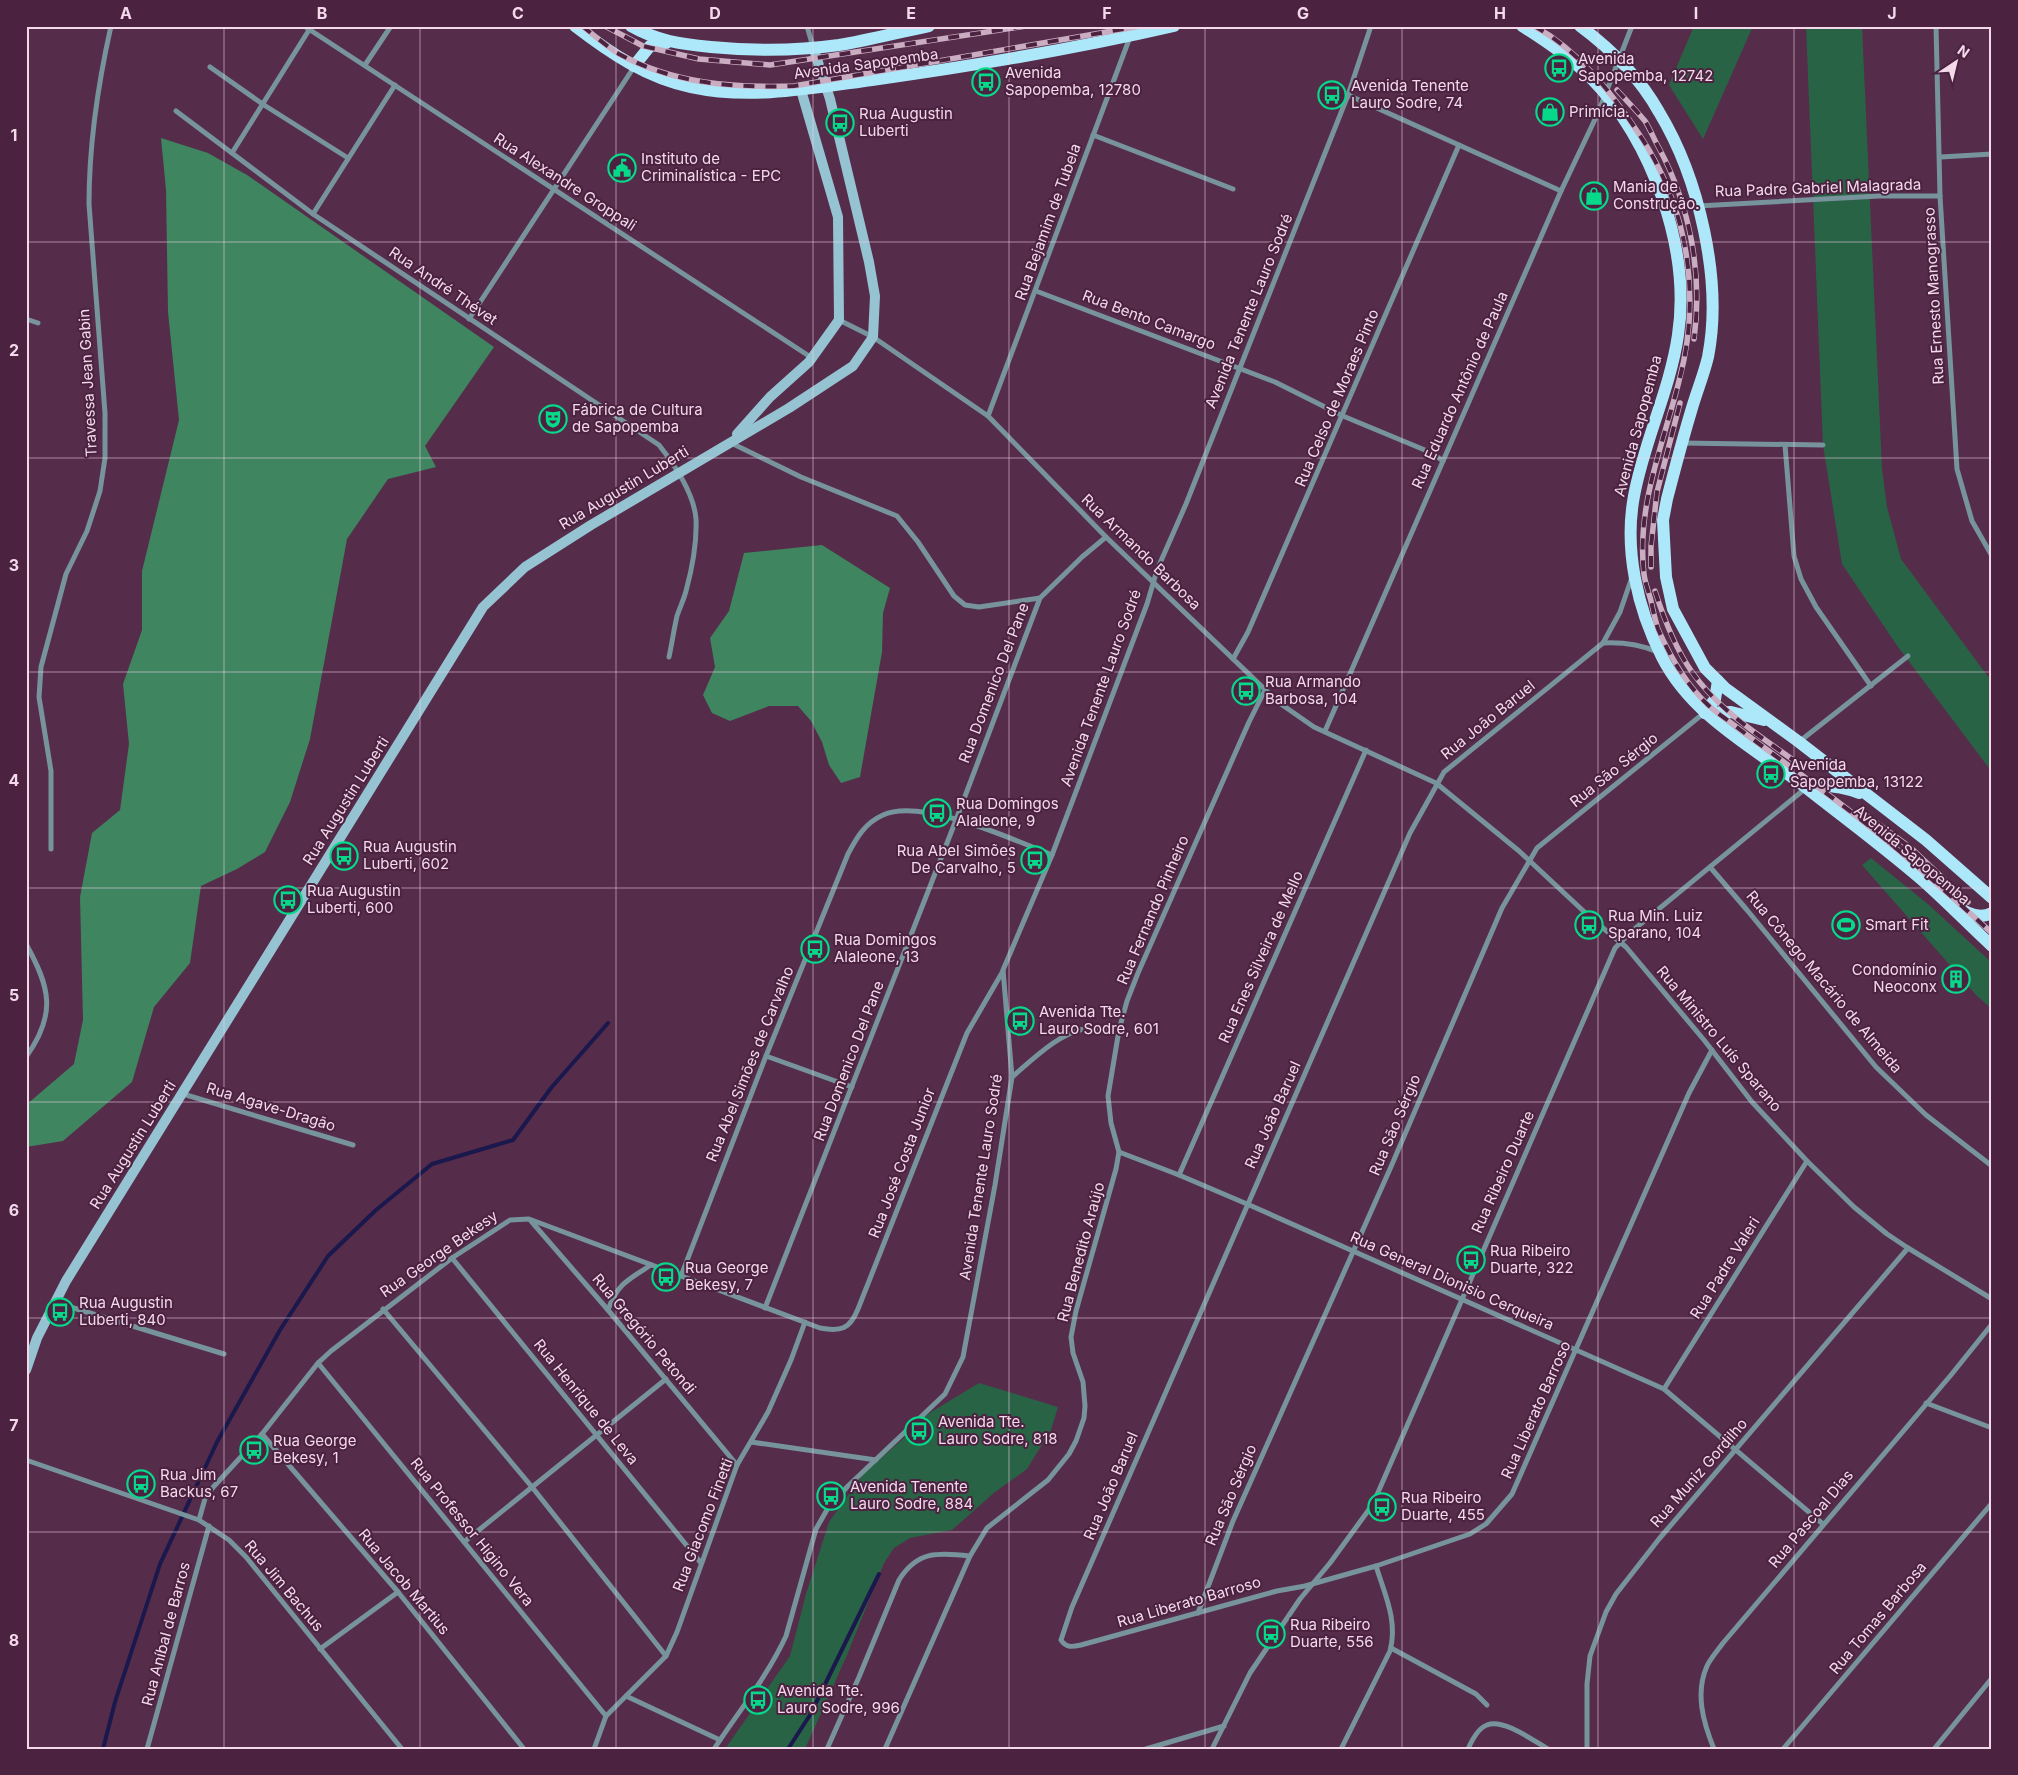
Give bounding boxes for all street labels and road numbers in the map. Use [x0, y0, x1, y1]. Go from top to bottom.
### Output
street label: Avenida Sapopemba [793, 44, 939, 83]
street label: Rua Alexandre Groppali [490, 128, 640, 235]
street label: Rua Bejamim de Tubela [1010, 141, 1085, 303]
street label: Rua Padre Gabriel Malagrada [1714, 174, 1922, 201]
street label: Rua Ernesto Manograsso [1919, 207, 1948, 385]
street label: Avenida Tenente Lauro Sodré [1201, 211, 1296, 411]
street label: Rua André Thévet [385, 242, 501, 329]
street label: Rua Bento Camargo [1080, 285, 1218, 354]
street label: Rua Eduardo Antônio de Paula [1407, 288, 1512, 492]
street label: Rua Celso de Moraes Pinto [1290, 306, 1383, 489]
street label: Travessa Jean Gabin [74, 308, 101, 458]
street label: Avenida Sapopemba [1609, 353, 1666, 499]
street label: Rua Augustin Luberti [556, 441, 692, 534]
street label: Rua Armando Barbosa [1078, 490, 1205, 614]
street label: Avenida Tenente Lauro Sodré [1056, 587, 1145, 789]
street label: Rua Domenico Del Pane [954, 600, 1033, 766]
street label: Rua João Baruel [1437, 676, 1539, 763]
street label: Rua São Sérgio [1566, 728, 1662, 811]
street label: Rua Augustin Luberti [298, 733, 393, 868]
street label: Avenida Sapopemba [1850, 801, 1974, 909]
street label: Rua Fernando Pinheiro [1112, 832, 1193, 987]
street label: Rua Enes Silveira de Mello [1214, 868, 1307, 1046]
street label: Rua Cônego Macário de Almeida [1742, 887, 1906, 1077]
street label: Rua Ministro Luís Sparano [1653, 962, 1786, 1116]
street label: Rua Abel Simões de Carvalho [702, 963, 798, 1164]
street label: Rua Domenico Del Pane [809, 978, 888, 1144]
street label: Rua João Baruel [1240, 1058, 1305, 1171]
street label: Rua São Sérgio [1365, 1071, 1424, 1178]
street label: Avenida Tenente Lauro Sodré [955, 1073, 1006, 1281]
street label: Rua Augustin Luberti [85, 1077, 180, 1212]
street label: Rua Agave-Dragão [204, 1078, 338, 1135]
street label: Rua José Costa Junior [864, 1085, 939, 1241]
street label: Rua Ribeiro Duarte [1467, 1108, 1538, 1236]
street label: Rua Benedito Araújo [1053, 1180, 1108, 1324]
street label: Rua George Bekesy [376, 1206, 502, 1301]
street label: Rua Padre Valeri [1686, 1213, 1764, 1322]
street label: Rua General Dionisio Cerqueira [1347, 1227, 1557, 1334]
street label: Rua Gregório Petondi [589, 1270, 700, 1398]
street label: Rua Henrique de Leva [530, 1335, 643, 1468]
street label: Rua Liberato Barroso [1497, 1338, 1574, 1482]
street label: Rua Muniz Gordilho [1646, 1414, 1751, 1531]
street label: Rua João Baruel [1079, 1429, 1142, 1543]
street label: Rua São Sérgio [1201, 1441, 1260, 1548]
street label: Rua Professor Higino Vera [407, 1454, 538, 1610]
street label: Rua Giacomo Finetti [668, 1455, 737, 1594]
street label: Rua Pascoal Dias [1764, 1466, 1857, 1571]
street label: Rua Jacob Martius [355, 1525, 454, 1639]
street label: Rua Jim Bachus [241, 1536, 328, 1635]
street label: Rua Tomas Barbosa [1825, 1558, 1930, 1678]
street label: Rua Aníbal de Barros [137, 1560, 194, 1708]
street label: Rua Liberato Barroso [1115, 1572, 1263, 1631]

